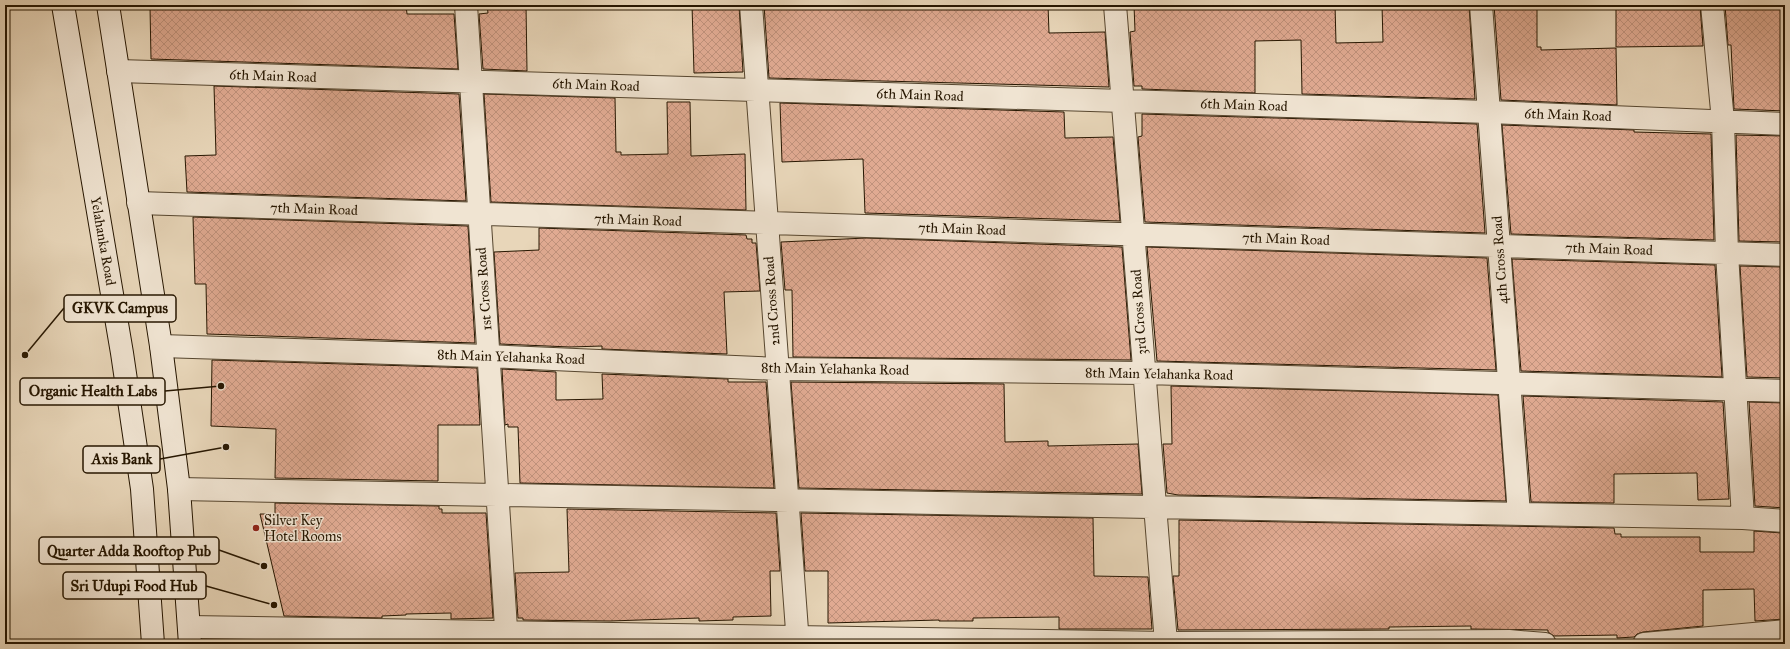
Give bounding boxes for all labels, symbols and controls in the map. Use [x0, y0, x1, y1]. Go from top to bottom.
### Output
street label: 6th Main Road [229, 66, 317, 86]
street label: 6th Main Road [552, 75, 640, 95]
street label: 6th Main Road [876, 85, 964, 105]
street label: 6th Main Road [1200, 95, 1288, 115]
street label: 6th Main Road [1524, 105, 1612, 125]
street label: Yelahanka Road [87, 195, 119, 287]
street label: 7th Main Road [270, 199, 358, 219]
street label: 7th Main Road [594, 210, 682, 230]
street label: 4th Cross Road [1488, 215, 1512, 305]
street label: 7th Main Road [918, 219, 1006, 239]
street label: 7th Main Road [1242, 229, 1330, 249]
street label: 7th Main Road [1565, 239, 1653, 259]
street label: 1st Cross Road [473, 247, 495, 331]
street label: 2nd Cross Road [760, 256, 784, 346]
street label: 3rd Cross Road [1128, 269, 1150, 355]
callout: GKVK Campus [64, 295, 176, 322]
text: GKVK Campus [72, 299, 168, 318]
street label: 8th Main Yelahanka Road [437, 346, 585, 368]
street label: 8th Main Yelahanka Road [761, 359, 909, 379]
street label: 8th Main Yelahanka Road [1085, 364, 1233, 384]
callout: Organic Health Labs [20, 378, 165, 405]
text: Organic Health Labs [29, 382, 158, 401]
callout: Axis Bank [83, 446, 160, 473]
text: Axis Bank [91, 450, 153, 468]
place label: Silver Key Hotel Rooms [264, 512, 342, 545]
marker: Silver Key Hotel Rooms [251, 523, 261, 533]
callout: Quarter Adda Rooftop Pub [39, 537, 219, 564]
text: Quarter Adda Rooftop Pub [47, 542, 212, 561]
callout: Sri Udupi Food Hub [63, 572, 206, 599]
text: Sri Udupi Food Hub [70, 577, 198, 596]

